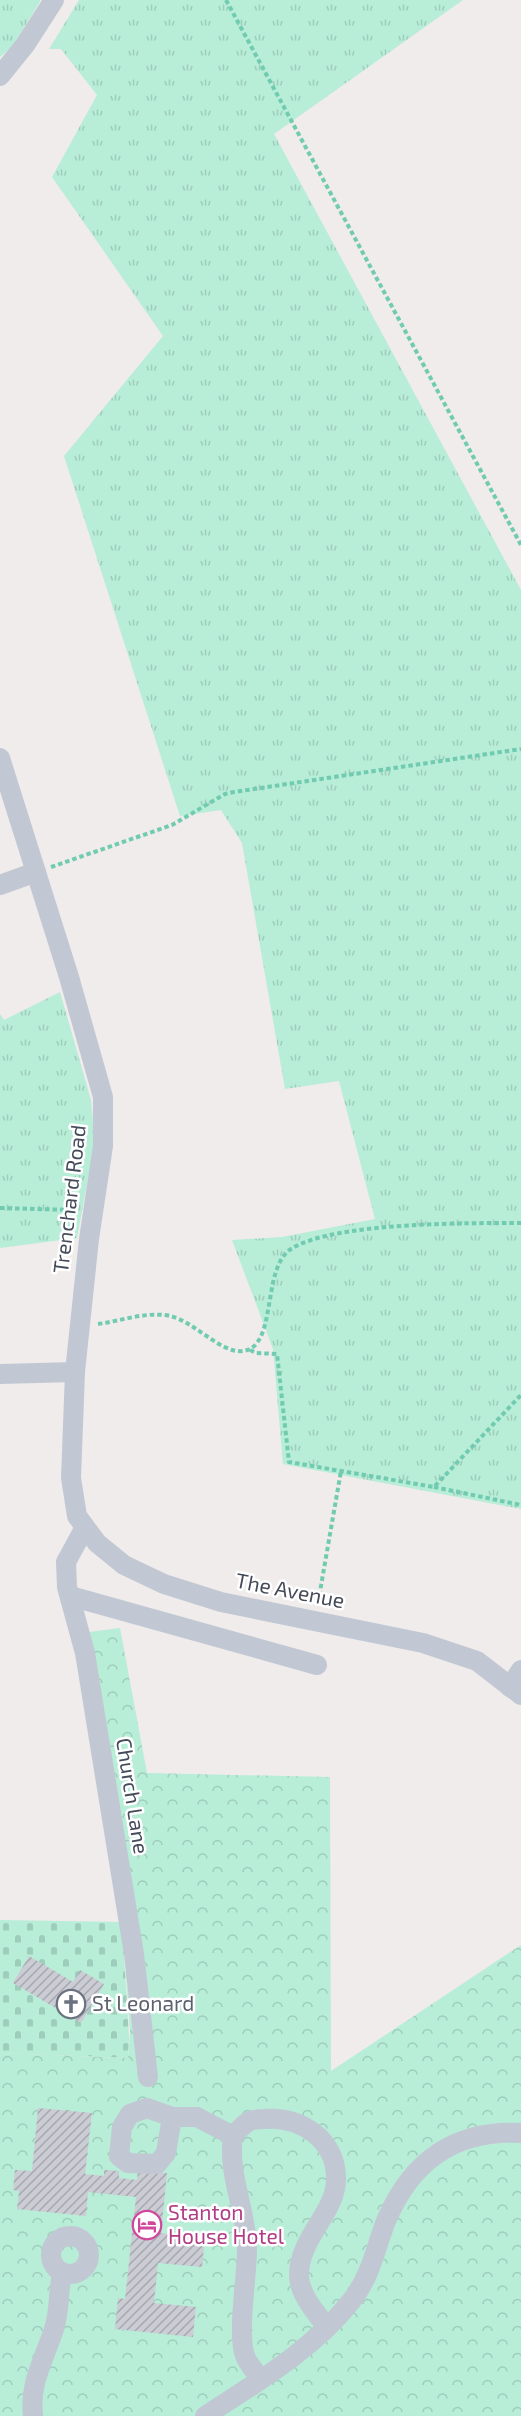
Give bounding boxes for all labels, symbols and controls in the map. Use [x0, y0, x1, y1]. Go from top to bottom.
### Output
street label: Trenchard Road [47, 1123, 90, 1274]
street label: The Avenue [234, 1567, 347, 1612]
street label: Church Lane [112, 1736, 155, 1856]
church icon: St Leonard [55, 1988, 87, 2020]
place label: St Leonard [92, 1990, 194, 2015]
place label: Stanton House Hotel [168, 2199, 285, 2248]
hotel icon: Stanton House Hotel [131, 2209, 163, 2241]

